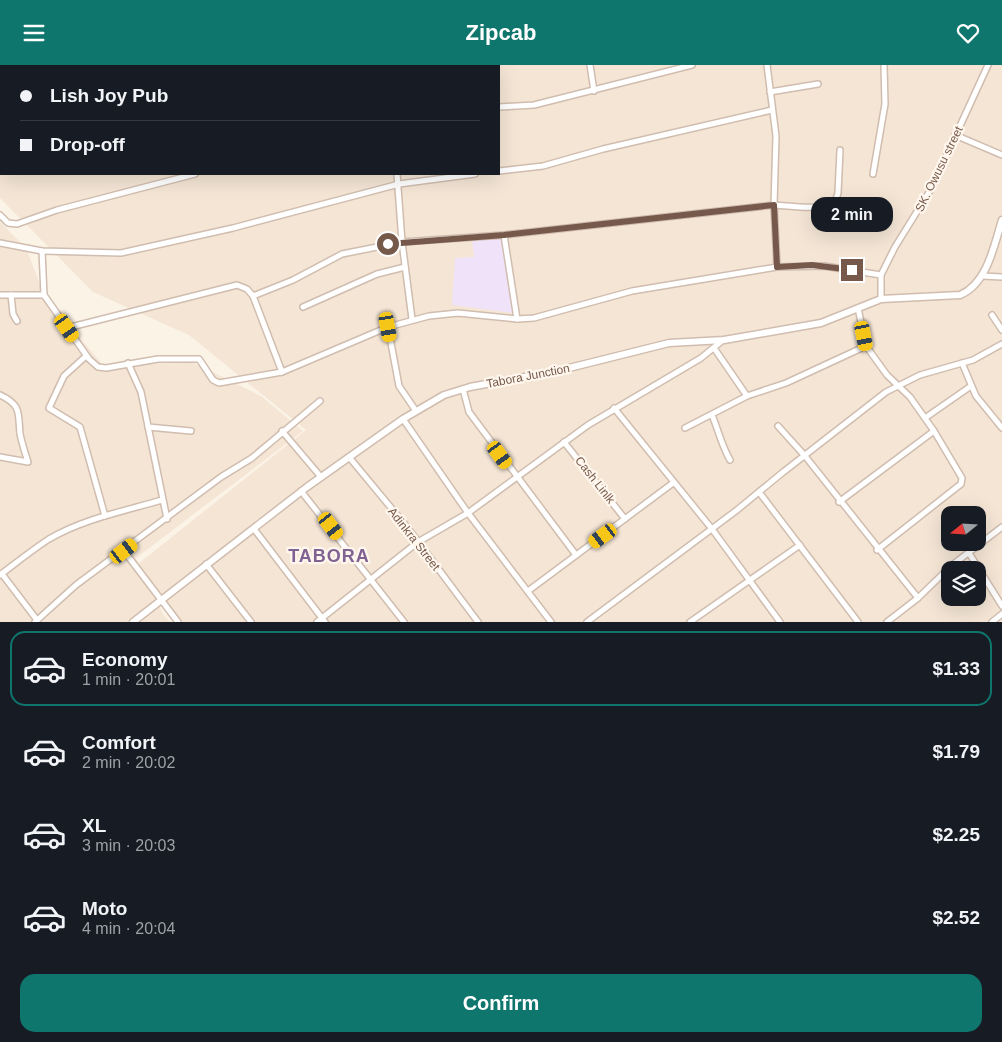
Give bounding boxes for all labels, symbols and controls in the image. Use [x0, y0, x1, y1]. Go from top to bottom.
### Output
icon: menu [20, 19, 48, 47]
icon: heart [954, 19, 982, 47]
text: Zipcab [466, 20, 536, 45]
text: Lish Joy Pub [50, 85, 168, 106]
street label: SK. Owusu street [912, 123, 966, 214]
text: Drop-off [50, 134, 125, 155]
callout: 2 min [811, 197, 893, 233]
text: 2 min [831, 206, 873, 223]
route start [377, 233, 399, 255]
route end [841, 259, 863, 281]
car [52, 311, 81, 345]
car [378, 311, 397, 343]
car [853, 320, 874, 352]
street label: Tabora Junction [485, 361, 571, 391]
car [485, 438, 514, 472]
street label: Cash Linlk [572, 454, 618, 507]
street label: Adinkra Street [385, 505, 443, 574]
north arrow [941, 506, 986, 551]
map controls [941, 506, 986, 606]
car [315, 510, 346, 542]
car [586, 521, 619, 551]
car [107, 536, 140, 566]
district label: TABORA [288, 546, 370, 566]
button: layers [941, 561, 986, 606]
icon: car [22, 646, 67, 691]
text: Economy [82, 649, 168, 670]
text: $1.33 [932, 658, 980, 679]
text: 1 min · 20:01 [82, 671, 175, 688]
icon: car [22, 729, 67, 774]
text: Comfort [82, 732, 156, 753]
text: $1.79 [932, 741, 980, 762]
text: 2 min · 20:02 [82, 754, 175, 771]
icon: car [22, 812, 67, 857]
text: XL [82, 815, 106, 836]
text: $2.25 [932, 824, 980, 845]
text: 3 min · 20:03 [82, 837, 175, 854]
icon: car [22, 895, 67, 940]
text: Moto [82, 898, 127, 919]
text: $2.52 [932, 907, 980, 928]
text: 4 min · 20:04 [82, 920, 175, 937]
button: Confirm [20, 974, 982, 1032]

